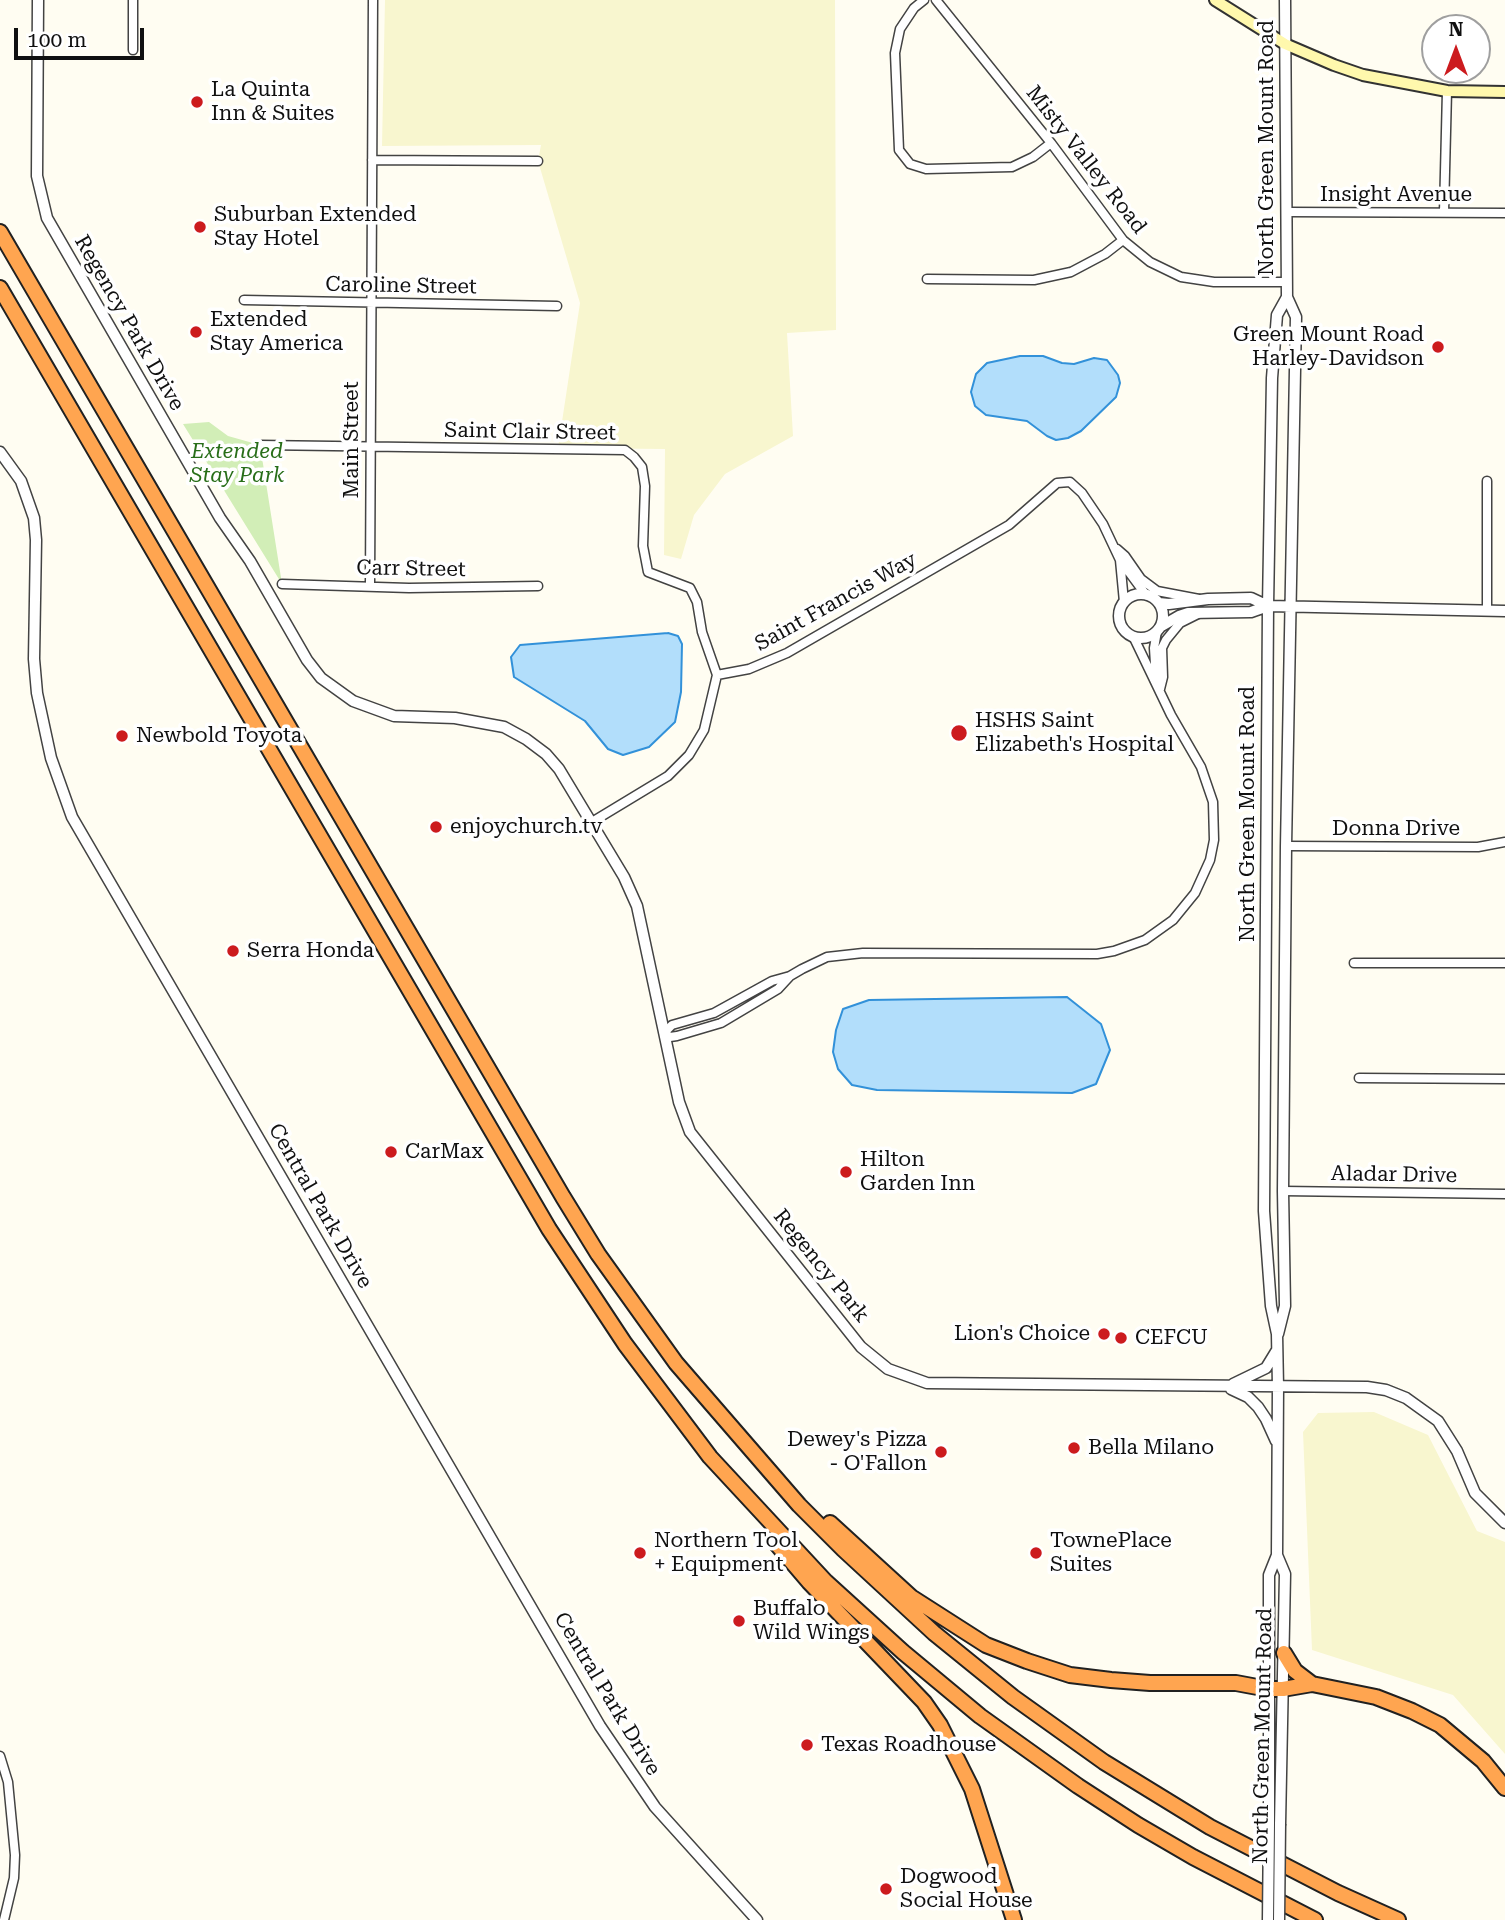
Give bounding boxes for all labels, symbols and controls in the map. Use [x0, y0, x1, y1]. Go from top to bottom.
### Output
scale bar [18, 14, 147, 58]
north arrow [1421, 14, 1491, 84]
text: N [1449, 18, 1463, 41]
street label: North Green Mount Road [1254, 20, 1280, 276]
text: 100 m [27, 28, 87, 52]
place label: La Quinta Inn & Suites [211, 77, 334, 127]
street label: Misty Valley Road [1020, 81, 1152, 239]
marker: La Quinta Inn & Suites [189, 94, 205, 110]
street label: Insight Avenue [1320, 182, 1472, 208]
place label: Suburban Extended Stay Hotel [214, 202, 416, 252]
marker: Suburban Extended Stay Hotel [192, 219, 208, 235]
street label: Regency Park Drive [69, 231, 189, 415]
street label: Caroline Street [325, 272, 477, 300]
place label: Extended Stay America [210, 307, 343, 357]
place label: Green Mount Road Harley-Davidson [1233, 322, 1424, 372]
marker: Extended Stay America [188, 324, 204, 340]
marker: Green Mount Road Harley-Davidson [1430, 339, 1446, 355]
street label: Main Street [339, 382, 365, 498]
street label: Saint Clair Street [444, 418, 616, 446]
park label: Extended Stay Park [190, 439, 284, 489]
street label: Saint Francis Way [751, 547, 921, 657]
street label: Carr Street [356, 555, 466, 583]
street label: North Green Mount Road [1235, 686, 1261, 942]
place label: HSHS Saint Elizabeth's Hospital [975, 708, 1174, 758]
place label: Newbold Toyota [136, 723, 302, 749]
marker: HSHS Saint Elizabeth's Hospital [949, 723, 969, 743]
marker: Newbold Toyota [114, 728, 130, 744]
place label: enjoychurch.tv [450, 814, 602, 840]
street label: Donna Drive [1332, 816, 1460, 842]
marker: enjoychurch.tv [428, 819, 444, 835]
place label: Serra Honda [247, 938, 374, 964]
marker: Serra Honda [225, 943, 241, 959]
street label: Central Park Drive [263, 1119, 377, 1293]
place label: CarMax [405, 1139, 484, 1165]
marker: CarMax [383, 1144, 399, 1160]
place label: Hilton Garden Inn [860, 1147, 975, 1197]
street label: Aladar Drive [1331, 1161, 1457, 1189]
marker: Hilton Garden Inn [838, 1164, 854, 1180]
street label: Regency Park [768, 1204, 874, 1328]
place label: Lion's Choice [954, 1321, 1090, 1347]
place label: CEFCU [1135, 1325, 1208, 1351]
marker: Lion's Choice [1096, 1326, 1112, 1342]
marker: CEFCU [1113, 1330, 1129, 1346]
place label: Dewey's Pizza - O'Fallon [787, 1427, 927, 1477]
place label: Bella Milano [1088, 1435, 1214, 1461]
marker: Bella Milano [1066, 1440, 1082, 1456]
marker: Dewey's Pizza - O'Fallon [933, 1444, 949, 1460]
place label: Northern Tool + Equipment [654, 1528, 798, 1578]
place label: TownePlace Suites [1050, 1528, 1172, 1578]
marker: Northern Tool + Equipment [632, 1545, 648, 1561]
marker: TownePlace Suites [1028, 1545, 1044, 1561]
place label: Buffalo Wild Wings [753, 1596, 870, 1646]
street label: Central Park Drive [548, 1608, 666, 1780]
street label: North Green Mount Road [1248, 1608, 1278, 1864]
marker: Buffalo Wild Wings [731, 1613, 747, 1629]
place label: Texas Roadhouse [821, 1732, 996, 1758]
marker: Texas Roadhouse [799, 1737, 815, 1753]
place label: Dogwood Social House [900, 1864, 1033, 1914]
marker: Dogwood Social House [878, 1881, 894, 1897]

